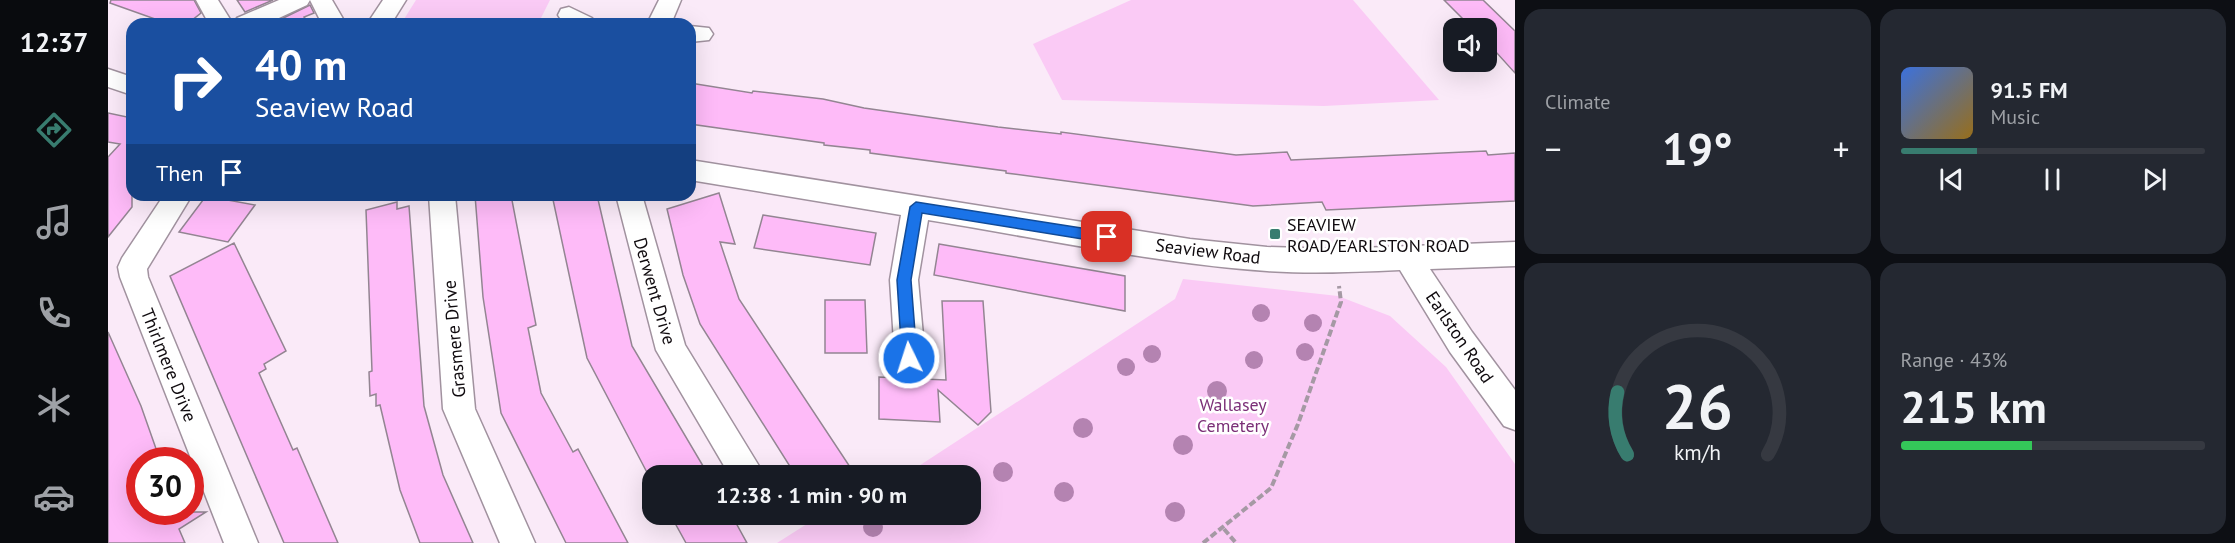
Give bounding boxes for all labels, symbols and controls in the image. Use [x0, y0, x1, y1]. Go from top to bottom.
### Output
map controls [1443, 18, 1497, 72]
button: sound [1443, 18, 1497, 72]
text: 12:37 [20, 25, 88, 59]
text: 40 m [255, 37, 347, 92]
icon: right [156, 42, 234, 120]
text: 91.5 FM [1991, 76, 2068, 104]
text: Climate [1545, 89, 1611, 115]
text: Seaview Road [255, 90, 414, 124]
text: Music [1991, 104, 2040, 130]
icon: directions [33, 109, 75, 151]
text: 19° [1662, 119, 1733, 177]
text: − [1545, 127, 1562, 170]
text: + [1833, 127, 1849, 170]
icon: arrive [215, 156, 248, 189]
text: Then [156, 159, 203, 187]
icon: previous [1935, 163, 1968, 196]
icon: pause [2036, 163, 2069, 196]
icon: next [2138, 163, 2171, 196]
icon: music [33, 201, 75, 243]
pin [1081, 211, 1132, 262]
place label: SEAVIEW ROAD/EARLSTON ROAD [1287, 213, 1470, 257]
icon: arrive [1090, 220, 1123, 253]
marker: SEAVIEW ROAD/EARLSTON ROAD [1268, 227, 1282, 241]
street label: Seaview Road [1154, 233, 1262, 269]
street label: Derwent Drive [629, 235, 681, 347]
street label: Grasmere Drive [437, 279, 471, 399]
street label: Earlston Road [1421, 287, 1499, 387]
icon: phone [33, 292, 75, 334]
street label: Thirlmere Drive [136, 305, 202, 425]
position arrow [877, 326, 941, 390]
text: Range · 43% [1901, 347, 2007, 373]
text: 26 [1662, 365, 1733, 446]
text: 215 km [1901, 377, 2047, 435]
icon: climate [33, 384, 75, 426]
park label: Wallasey Cemetery [1197, 393, 1270, 437]
text: km/h [1674, 439, 1721, 467]
speed limit sign: 30 [126, 447, 204, 525]
icon: car [33, 476, 75, 518]
text: 12:38 · 1 min · 90 m [716, 481, 907, 509]

